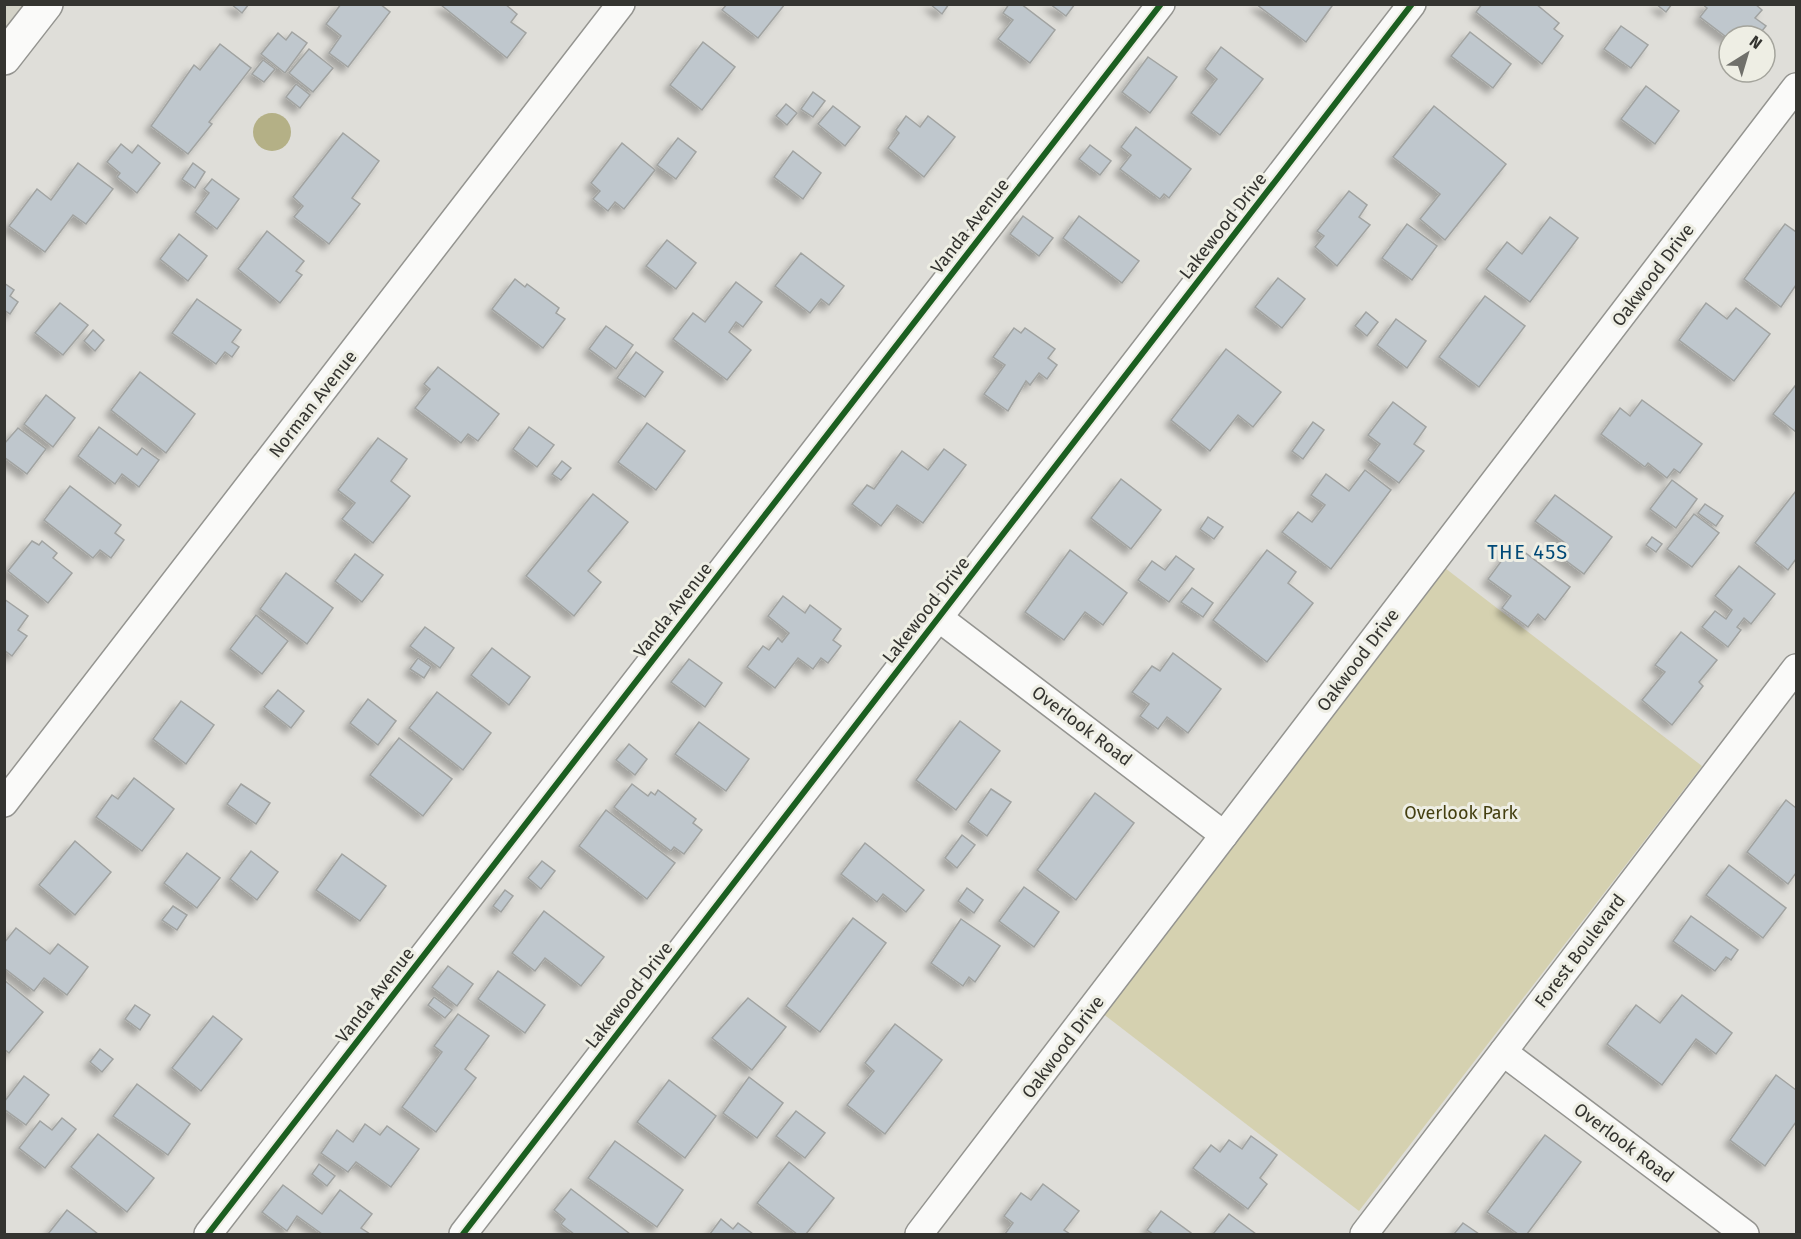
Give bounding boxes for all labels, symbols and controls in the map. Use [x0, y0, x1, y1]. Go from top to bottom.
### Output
north arrow [1717, 24, 1777, 84]
text: N [1746, 32, 1766, 53]
street label: Lakewood Drive [1175, 168, 1271, 284]
street label: Vanda Avenue [926, 174, 1014, 278]
street label: Oakwood Drive [1607, 219, 1699, 331]
street label: Norman Avenue [264, 346, 362, 462]
district label: THE 45S [1487, 540, 1569, 564]
street label: Lakewood Drive [878, 552, 974, 668]
street label: Vanda Avenue [629, 558, 717, 662]
street label: Oakwood Drive [1312, 604, 1404, 716]
street label: Overlook Road [1028, 681, 1136, 771]
park label: Overlook Park [1404, 802, 1519, 824]
street label: Forest Boulevard [1530, 890, 1630, 1012]
street label: Lakewood Drive [581, 937, 677, 1053]
street label: Vanda Avenue [331, 943, 419, 1047]
street label: Oakwood Drive [1017, 991, 1109, 1103]
street label: Overlook Road [1570, 1098, 1678, 1188]

